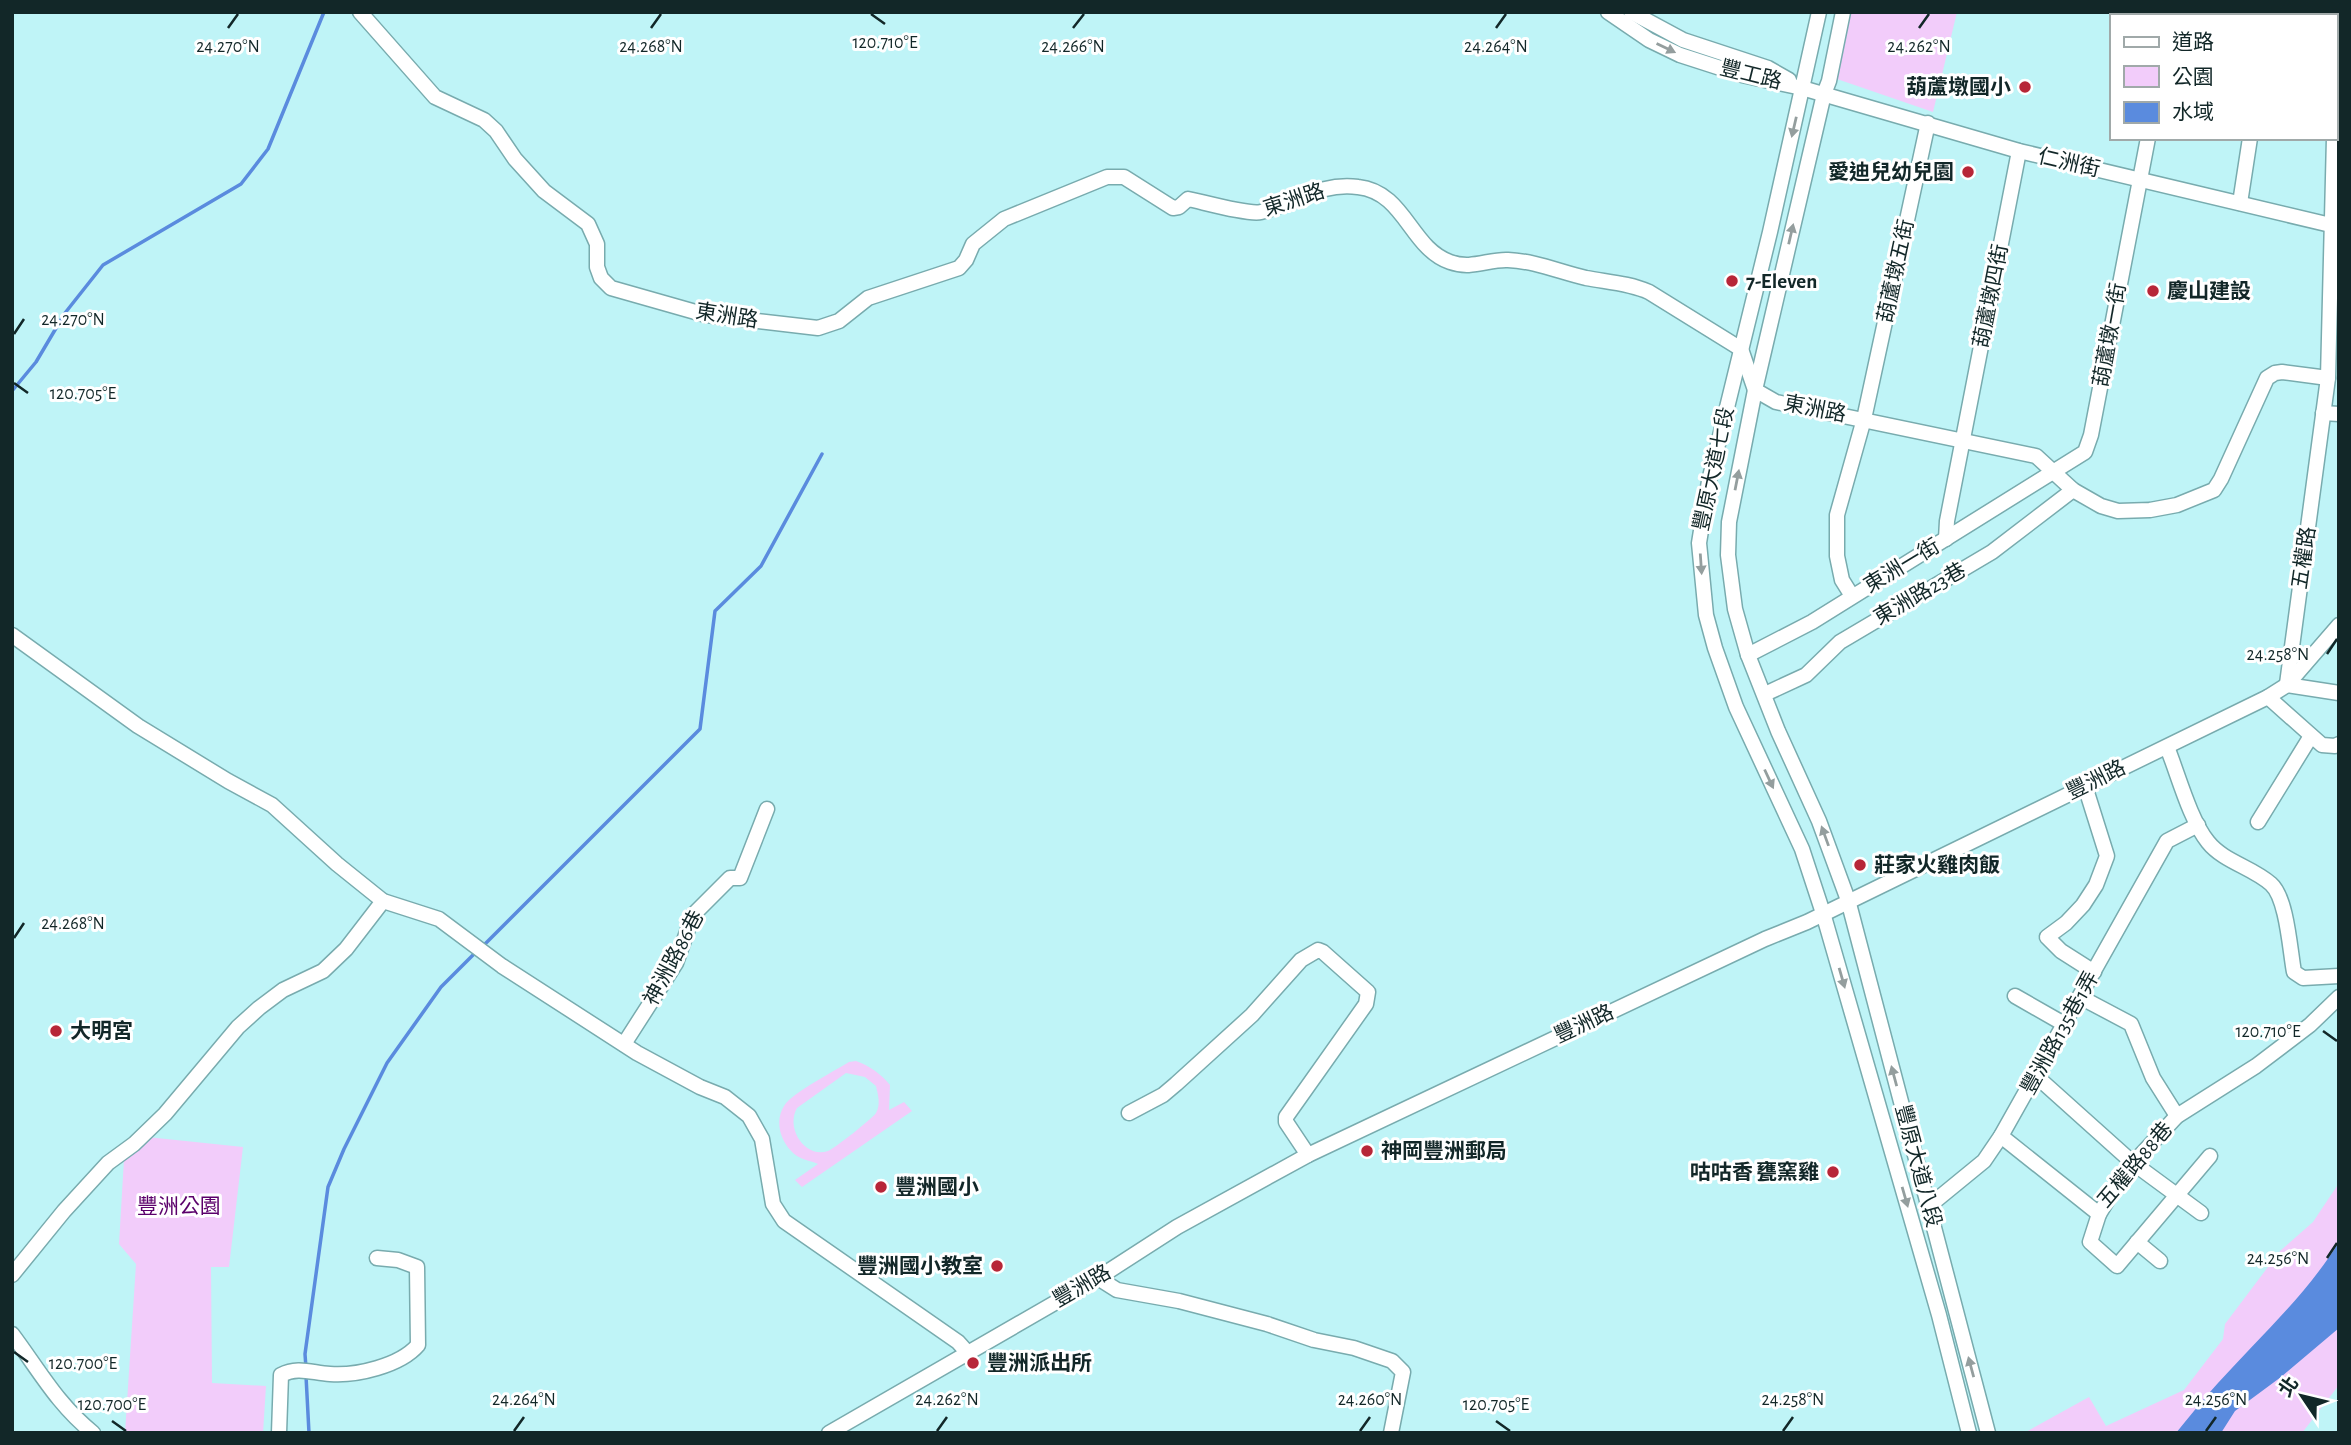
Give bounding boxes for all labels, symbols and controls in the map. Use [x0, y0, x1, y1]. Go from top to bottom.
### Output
legend [2110, 14, 2337, 140]
text: 道路 [2172, 31, 2214, 53]
text: 120.710°E [852, 34, 918, 52]
text: 24.270°N [196, 38, 260, 56]
text: 24.268°N [619, 38, 683, 56]
text: 24.266°N [1041, 38, 1105, 56]
text: 24.264°N [1464, 38, 1528, 56]
text: 24.262°N [1887, 38, 1951, 56]
one-way arrow [1656, 42, 1676, 53]
street label: 豐工路 [1718, 56, 1784, 93]
text: 公園 [2172, 67, 2214, 88]
place label: 葫蘆墩國小 [1906, 75, 2011, 98]
marker: 葫蘆墩國小 [2017, 79, 2033, 95]
text: 水域 [2172, 101, 2214, 123]
one-way arrow [1788, 116, 1799, 138]
street label: 仁洲街 [2036, 145, 2102, 180]
place label: 愛迪兒幼兒園 [1828, 161, 1954, 183]
marker: 愛迪兒幼兒園 [1960, 164, 1976, 180]
street label: 東洲路 [1260, 179, 1327, 220]
street label: 葫蘆墩五街 [1874, 217, 1917, 325]
one-way arrow [1786, 223, 1797, 245]
street label: 葫蘆墩四街 [1970, 242, 2011, 350]
place label: 7-Eleven [1746, 271, 1817, 292]
marker: 7-Eleven [1724, 273, 1740, 289]
place label: 慶山建設 [2167, 279, 2251, 302]
street label: 葫蘆墩一街 [2090, 281, 2129, 389]
marker: 慶山建設 [2145, 283, 2161, 299]
street label: 東洲路 [694, 300, 760, 331]
text: 24.270°N [41, 311, 105, 329]
text: 120.705°E [50, 385, 117, 403]
street label: 東洲路 [1782, 392, 1848, 425]
street label: 豐原大道七段 [1690, 405, 1737, 533]
one-way arrow [1732, 469, 1743, 491]
street label: 五權路 [2288, 525, 2319, 591]
street label: 東洲一街 [1860, 535, 1943, 597]
one-way arrow [1696, 553, 1707, 575]
street label: 東洲路23巷 [1870, 558, 1970, 629]
text: 24.258°N [2247, 646, 2309, 664]
street label: 豐洲路 [2063, 756, 2129, 803]
one-way arrow [1763, 769, 1775, 789]
one-way arrow [1819, 825, 1830, 846]
place label: 莊家火雞肉飯 [1874, 853, 2000, 876]
marker: 莊家火雞肉飯 [1852, 857, 1868, 873]
street label: 神洲路86巷 [639, 907, 708, 1009]
text: 24.268°N [41, 915, 105, 933]
one-way arrow [1838, 968, 1848, 989]
street label: 豐洲路135巷1弄 [2017, 968, 2102, 1098]
street label: 豐洲路 [1551, 1000, 1617, 1047]
place label: 大明宮 [70, 1019, 133, 1042]
marker: 大明宮 [48, 1023, 64, 1039]
text: 120.710°E [2235, 1023, 2301, 1041]
one-way arrow [1888, 1064, 1899, 1086]
street label: 豐原大道八段 [1892, 1102, 1945, 1230]
street label: 五權路88巷 [2093, 1118, 2176, 1212]
place label: 神岡豐洲郵局 [1381, 1140, 1507, 1162]
marker: 神岡豐洲郵局 [1359, 1143, 1375, 1159]
place label: 咕咕香 甕窯雞 [1690, 1160, 1819, 1183]
marker: 咕咕香 甕窯雞 [1825, 1164, 1841, 1180]
place label: 豐洲國小 [895, 1176, 979, 1198]
marker: 豐洲國小 [873, 1179, 889, 1195]
one-way arrow [1900, 1186, 1911, 1208]
park label: 豐洲公園 [137, 1195, 221, 1217]
text: 24.256°N [2247, 1250, 2309, 1268]
place label: 豐洲國小教室 [857, 1254, 983, 1277]
marker: 豐洲國小教室 [989, 1258, 1005, 1274]
street label: 豐洲路 [1049, 1260, 1115, 1311]
place label: 豐洲派出所 [987, 1352, 1092, 1374]
text: 120.700°E [49, 1355, 118, 1373]
marker: 豐洲派出所 [965, 1355, 981, 1371]
one-way arrow [1965, 1356, 1976, 1378]
north arrow [2267, 1361, 2337, 1431]
text: 北 [2275, 1373, 2303, 1400]
text: 24.264°N [492, 1391, 556, 1409]
text: 24.262°N [915, 1391, 979, 1409]
text: 24.260°N [1338, 1391, 1402, 1409]
text: 24.258°N [1762, 1391, 1824, 1409]
text: 24.256°N [2185, 1391, 2247, 1409]
text: 120.700°E [78, 1396, 147, 1414]
text: 120.705°E [1463, 1396, 1530, 1414]

